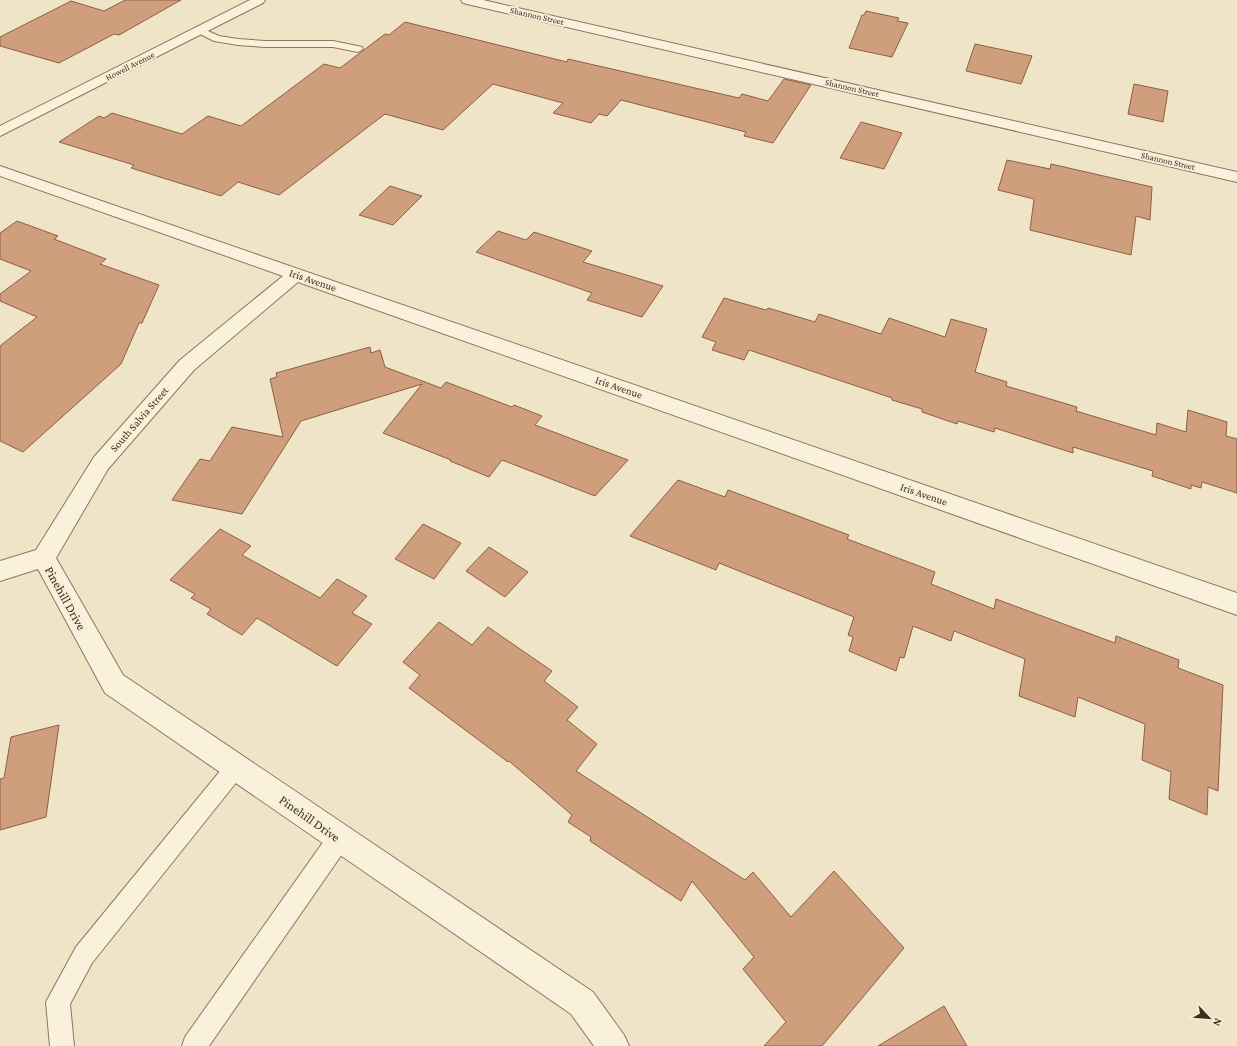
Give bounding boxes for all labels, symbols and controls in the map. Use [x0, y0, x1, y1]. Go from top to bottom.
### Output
street label: Shannon Street [509, 5, 566, 27]
street label: Howell Avenue [104, 49, 156, 83]
street label: Shannon Street [824, 77, 881, 99]
street label: Shannon Street [1140, 150, 1197, 172]
street label: Iris Avenue [288, 266, 338, 294]
street label: Iris Avenue [594, 373, 644, 401]
street label: South Salvia Street [108, 384, 171, 454]
street label: Iris Avenue [899, 480, 949, 508]
street label: Pinehill Drive [42, 564, 89, 633]
street label: Pinehill Drive [277, 792, 343, 845]
north arrow [1189, 998, 1229, 1038]
text: N [1211, 1016, 1225, 1029]

